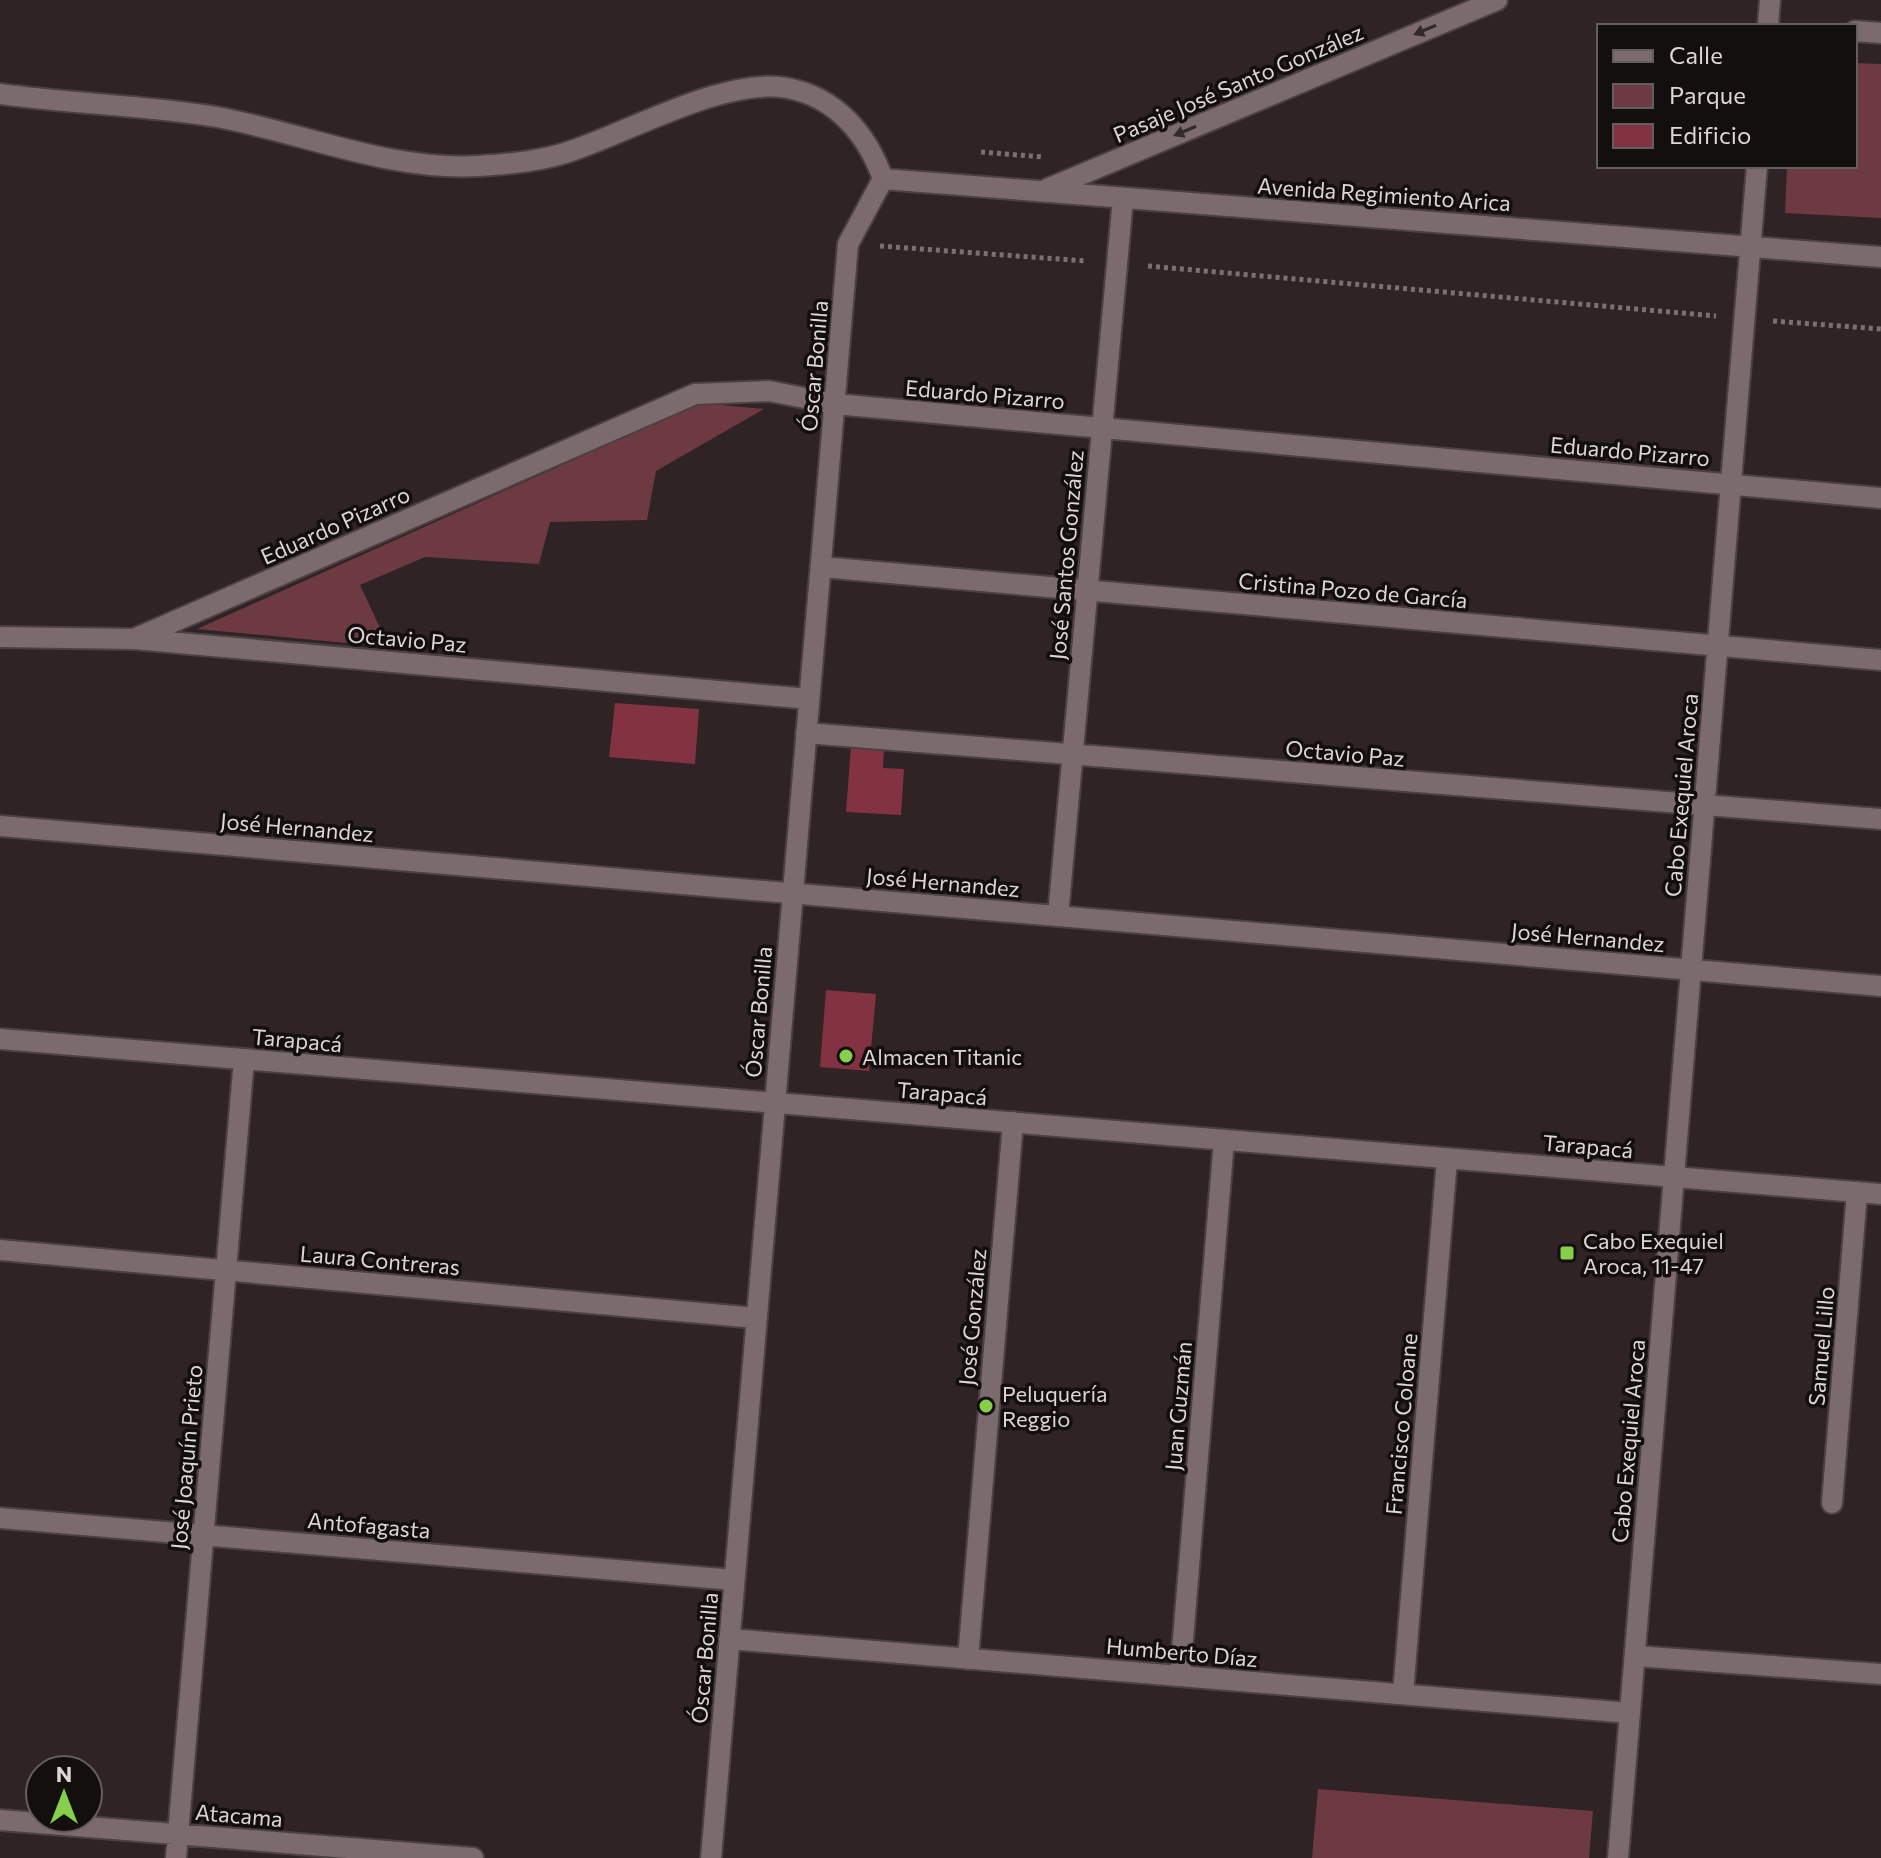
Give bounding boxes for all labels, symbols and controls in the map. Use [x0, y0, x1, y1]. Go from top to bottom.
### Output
street label: Pasaje José Santo González [1109, 18, 1367, 148]
one-way arrow [1413, 24, 1437, 37]
legend [1597, 24, 1857, 168]
text: Calle [1669, 40, 1723, 69]
text: Parque [1669, 80, 1746, 109]
text: Edificio [1669, 120, 1751, 149]
one-way arrow [1173, 125, 1197, 138]
street label: Avenida Regimiento Arica [1256, 172, 1512, 216]
street label: Óscar Bonilla [795, 299, 833, 433]
street label: Eduardo Pizarro [904, 374, 1066, 414]
street label: Eduardo Pizarro [1549, 431, 1711, 471]
street label: José Santos González [1043, 449, 1089, 661]
street label: Eduardo Pizarro [256, 480, 414, 570]
street label: Cristina Pozo de García [1237, 567, 1469, 613]
street label: Octavio Paz [346, 620, 468, 658]
street label: Cabo Exequiel Aroca [1659, 692, 1703, 898]
street label: Octavio Paz [1284, 734, 1406, 772]
street label: José Hernandez [219, 807, 375, 847]
street label: José Hernandez [865, 862, 1021, 902]
street label: José Hernandez [1510, 917, 1666, 957]
street label: Óscar Bonilla [739, 945, 777, 1079]
street label: Tarapacá [251, 1023, 343, 1057]
place label: Almacen Titanic [862, 1043, 1022, 1070]
marker: Almacen Titanic [837, 1047, 855, 1065]
street label: Tarapacá [896, 1076, 988, 1110]
street label: Tarapacá [1542, 1129, 1634, 1163]
place label: Cabo Exequiel Aroca, 11-47 [1583, 1227, 1724, 1279]
street label: Laura Contreras [299, 1240, 461, 1280]
marker: Cabo Exequiel Aroca, 11-47 [1558, 1244, 1576, 1262]
street label: José González [953, 1247, 991, 1387]
street label: Samuel Lillo [1802, 1285, 1840, 1407]
street label: Francisco Coloane [1380, 1332, 1422, 1516]
street label: Cabo Exequiel Aroca [1606, 1338, 1650, 1544]
street label: Juan Guzmán [1159, 1340, 1197, 1472]
street label: José Joaquín Prieto [164, 1363, 208, 1551]
place label: Peluquería Reggio [1002, 1380, 1108, 1432]
marker: Peluquería Reggio [977, 1397, 995, 1415]
street label: Antofagasta [306, 1506, 432, 1544]
street label: Óscar Bonilla [685, 1591, 723, 1725]
street label: Humberto Díaz [1105, 1632, 1259, 1672]
north arrow [24, 1754, 104, 1834]
text: N [56, 1760, 72, 1787]
street label: Atacama [194, 1798, 284, 1832]

